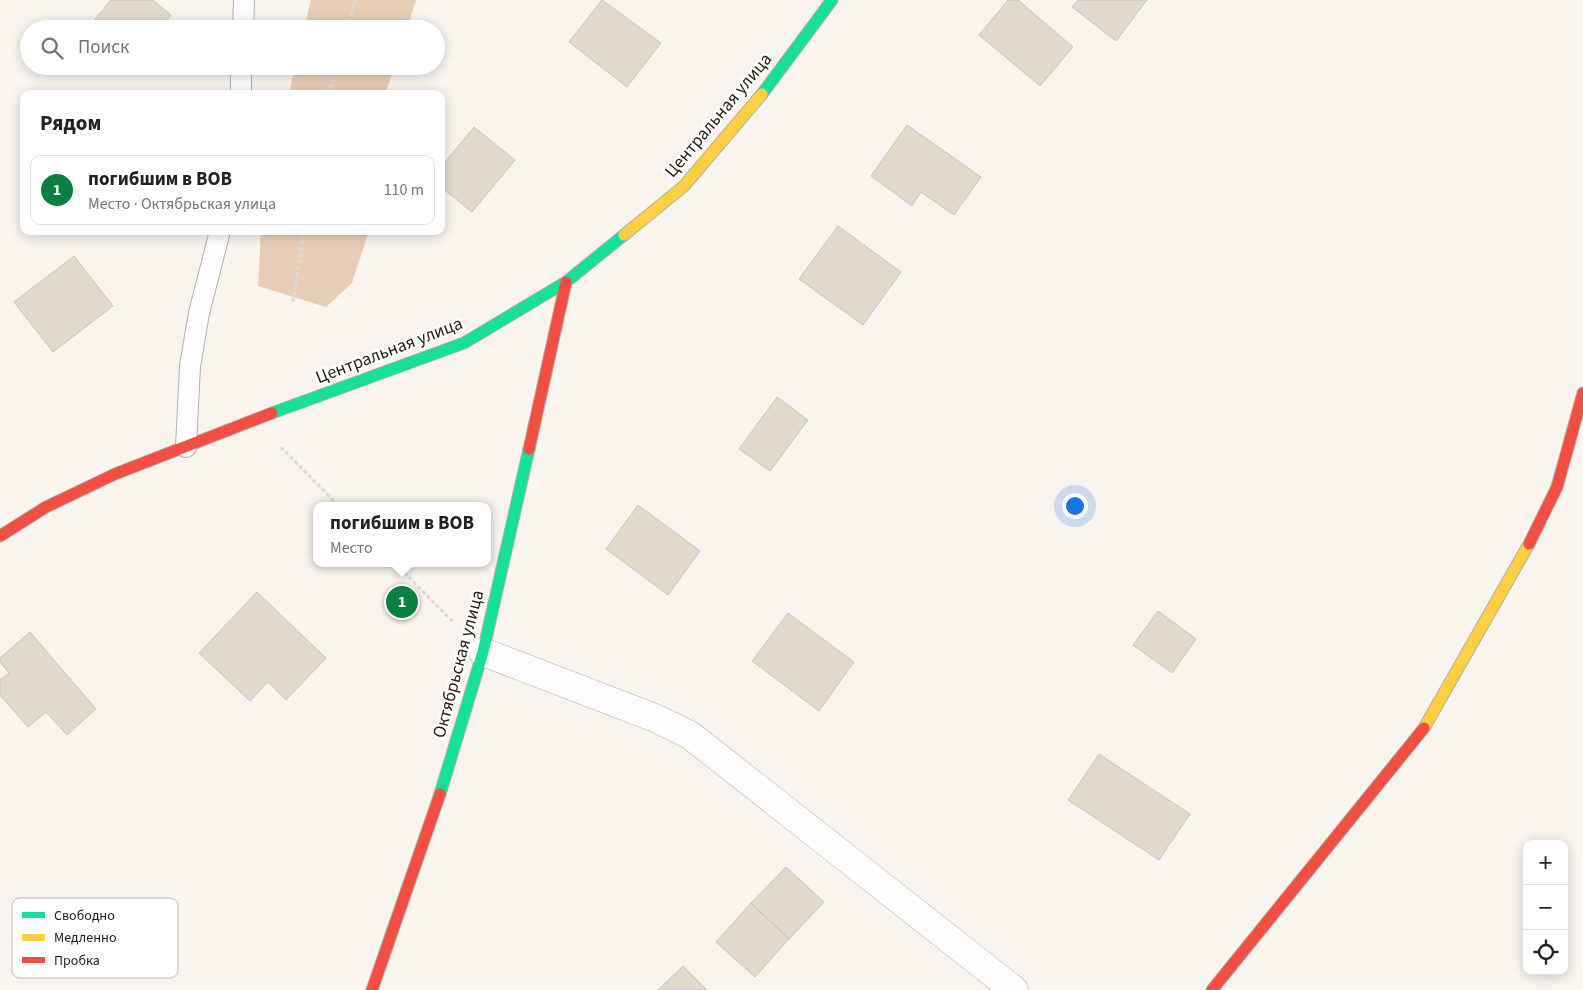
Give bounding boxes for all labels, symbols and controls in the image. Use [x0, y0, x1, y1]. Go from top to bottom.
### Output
search box [20, 20, 445, 75]
icon: search [38, 34, 66, 62]
text: Поиск [78, 34, 129, 61]
street label: Центральная улица [659, 48, 778, 183]
text: Рядом [40, 108, 101, 138]
text: погибшим в ВОВ [88, 166, 232, 193]
text: 1 [53, 179, 61, 201]
text: 110 m [384, 179, 424, 201]
text: Место · Октябрьская улица [88, 193, 276, 215]
street label: Центральная улица [312, 311, 466, 390]
your location [1062, 493, 1088, 519]
popup [313, 502, 491, 567]
text: погибшим в ВОВ [330, 510, 474, 537]
text: Место [330, 537, 373, 559]
pin: 1 [386, 583, 418, 621]
street label: Октябрьская улица [427, 587, 490, 741]
map controls [1523, 840, 1568, 975]
button: + [1523, 840, 1568, 885]
button: − [1523, 885, 1568, 930]
legend [12, 898, 178, 978]
text: Свободно [54, 906, 115, 926]
text: Медленно [54, 928, 117, 948]
button: locate [1523, 930, 1568, 975]
text: Пробка [54, 951, 100, 971]

